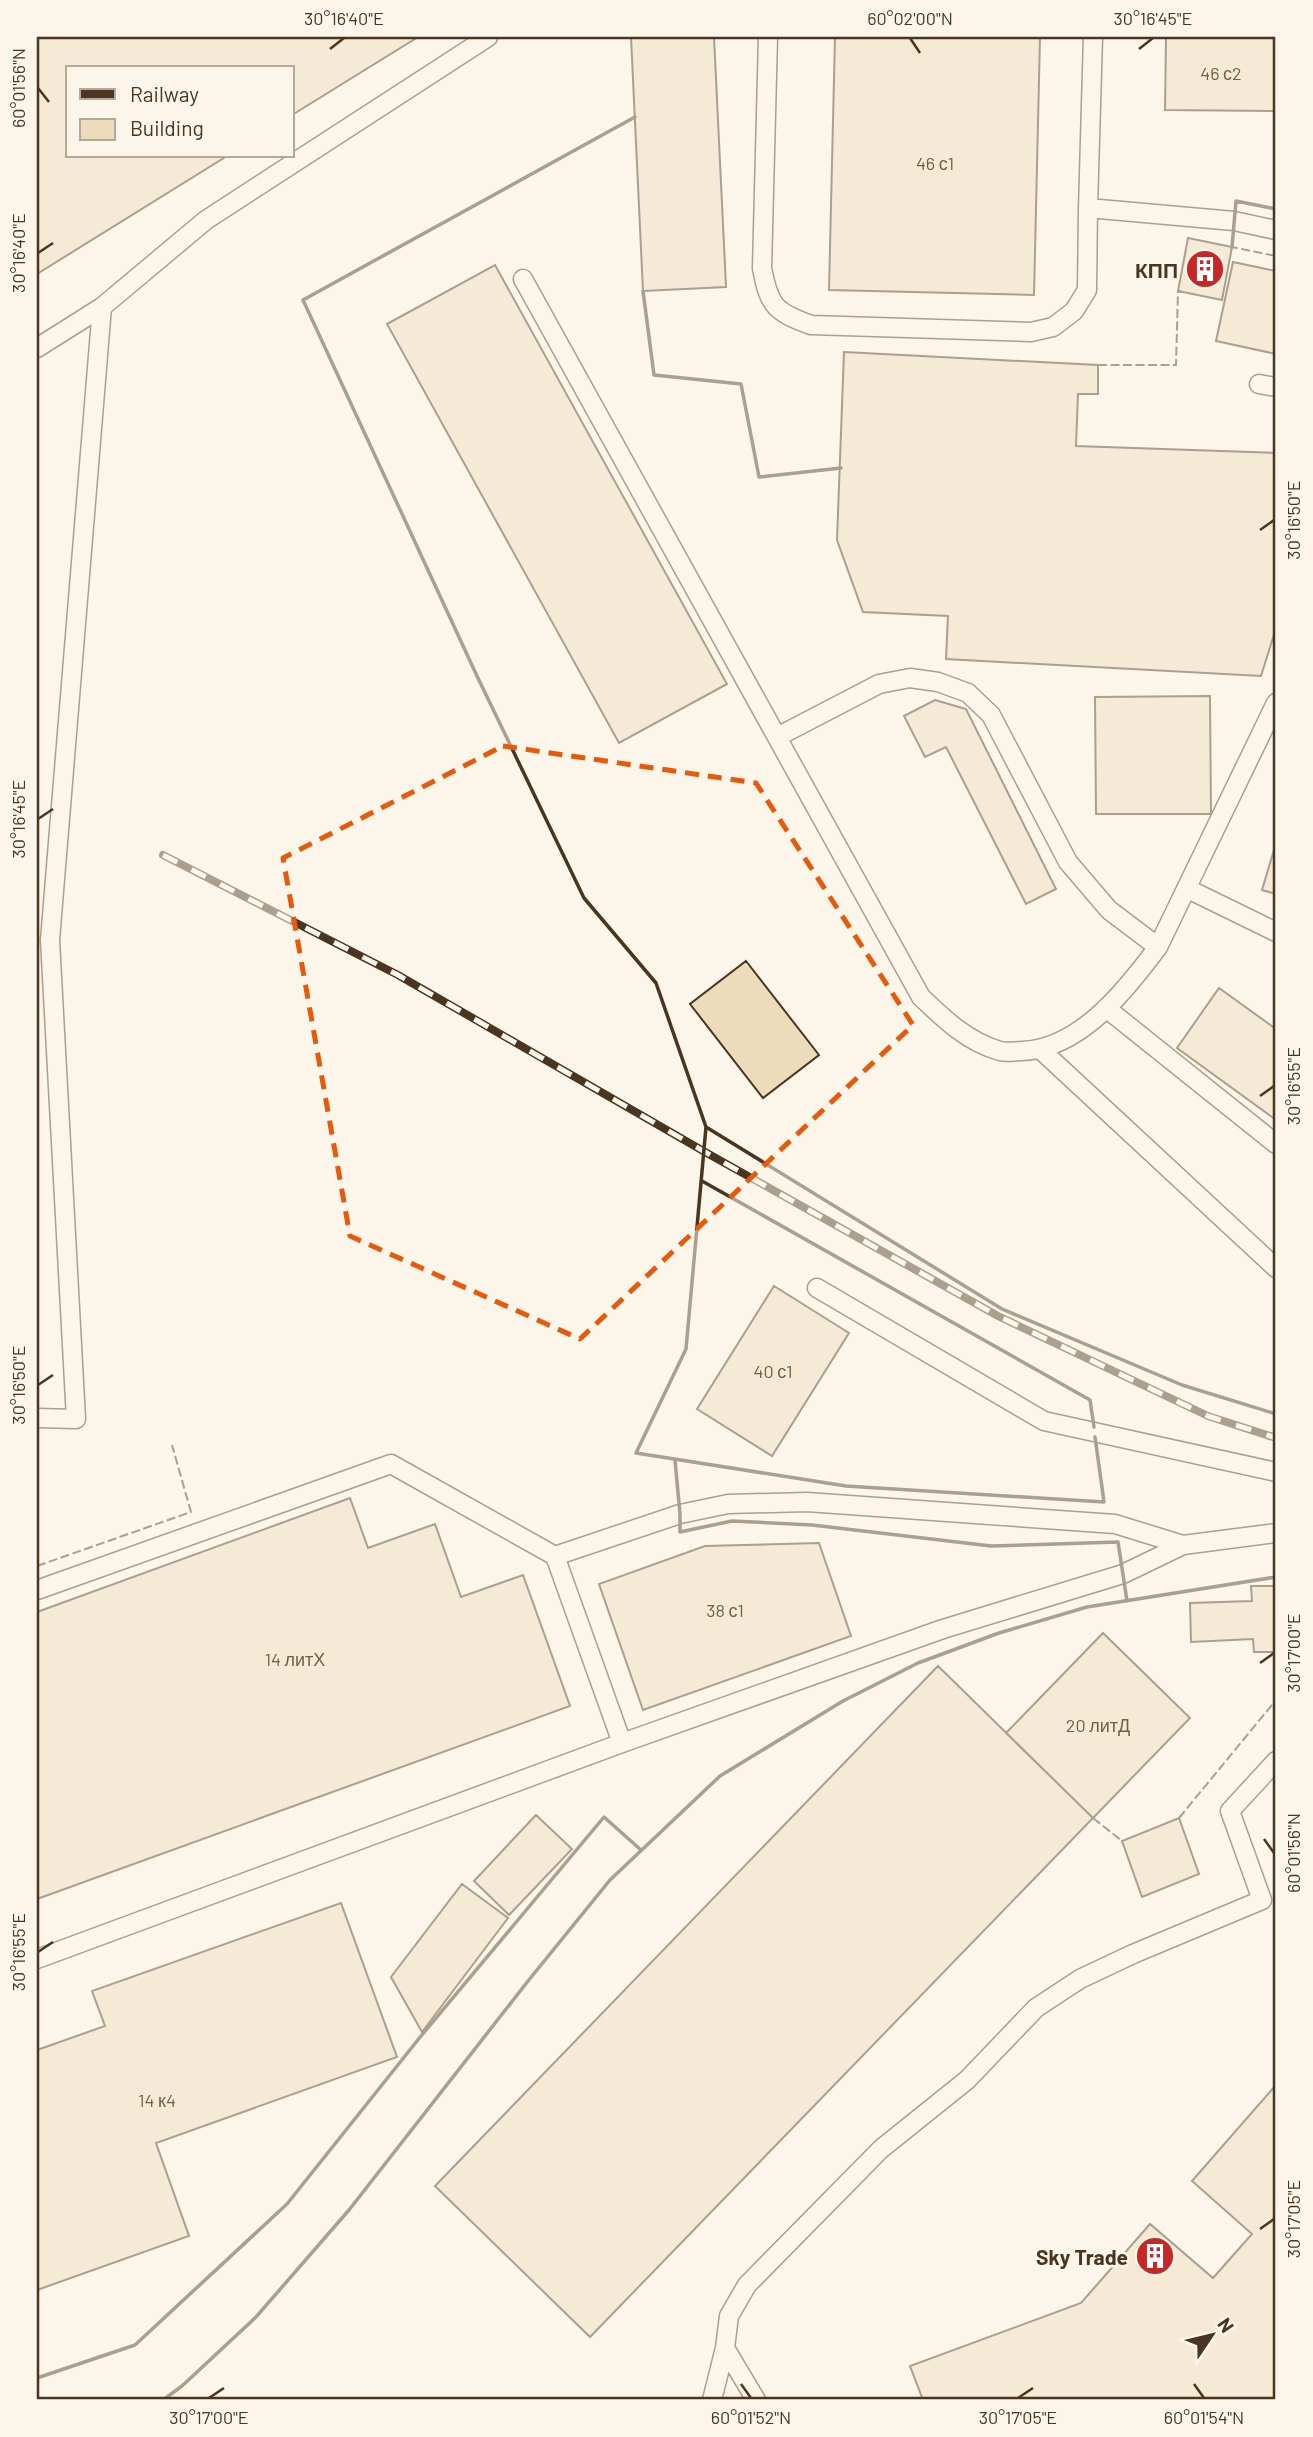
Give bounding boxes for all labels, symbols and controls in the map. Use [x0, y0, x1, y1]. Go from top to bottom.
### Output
text: 30°16'40"E [304, 7, 384, 29]
text: 60°02'00"N [867, 7, 953, 29]
text: 30°16'45"E [1114, 7, 1192, 29]
text: 60°01'56"N [7, 48, 29, 128]
house number: 46 с2 [1200, 62, 1242, 84]
legend [66, 66, 294, 158]
text: Railway [130, 81, 199, 106]
text: Building [130, 115, 204, 140]
house number: 46 с1 [916, 152, 954, 174]
text: 30°16'40"E [7, 213, 29, 293]
building icon: КПП [1184, 248, 1226, 290]
place label: КПП [1135, 257, 1178, 282]
text: 30°16'50"E [1282, 480, 1304, 560]
text: 30°16'45"E [7, 780, 29, 858]
text: 30°16'55"E [1282, 1047, 1304, 1125]
text: 30°16'50"E [7, 1345, 29, 1425]
house number: 40 с1 [754, 1360, 793, 1382]
house number: 38 с1 [706, 1599, 744, 1621]
text: 30°17'00"E [1282, 1613, 1304, 1693]
house number: 14 литХ [265, 1648, 325, 1670]
house number: 20 литД [1066, 1714, 1130, 1736]
text: 60°01'56"N [1282, 1813, 1304, 1893]
text: 30°16'55"E [7, 1913, 29, 1991]
house number: 14 к4 [138, 2089, 176, 2111]
text: 30°17'05"E [1282, 2180, 1304, 2258]
building icon: Sky Trade [1134, 2235, 1176, 2277]
place label: Sky Trade [1036, 2244, 1128, 2269]
north arrow [1176, 2300, 1246, 2370]
text: N [1213, 2313, 1239, 2337]
text: 30°17'00"E [169, 2406, 249, 2428]
text: 60°01'52"N [711, 2406, 791, 2428]
text: 30°17'05"E [979, 2406, 1057, 2428]
text: 60°01'54"N [1164, 2406, 1244, 2428]

